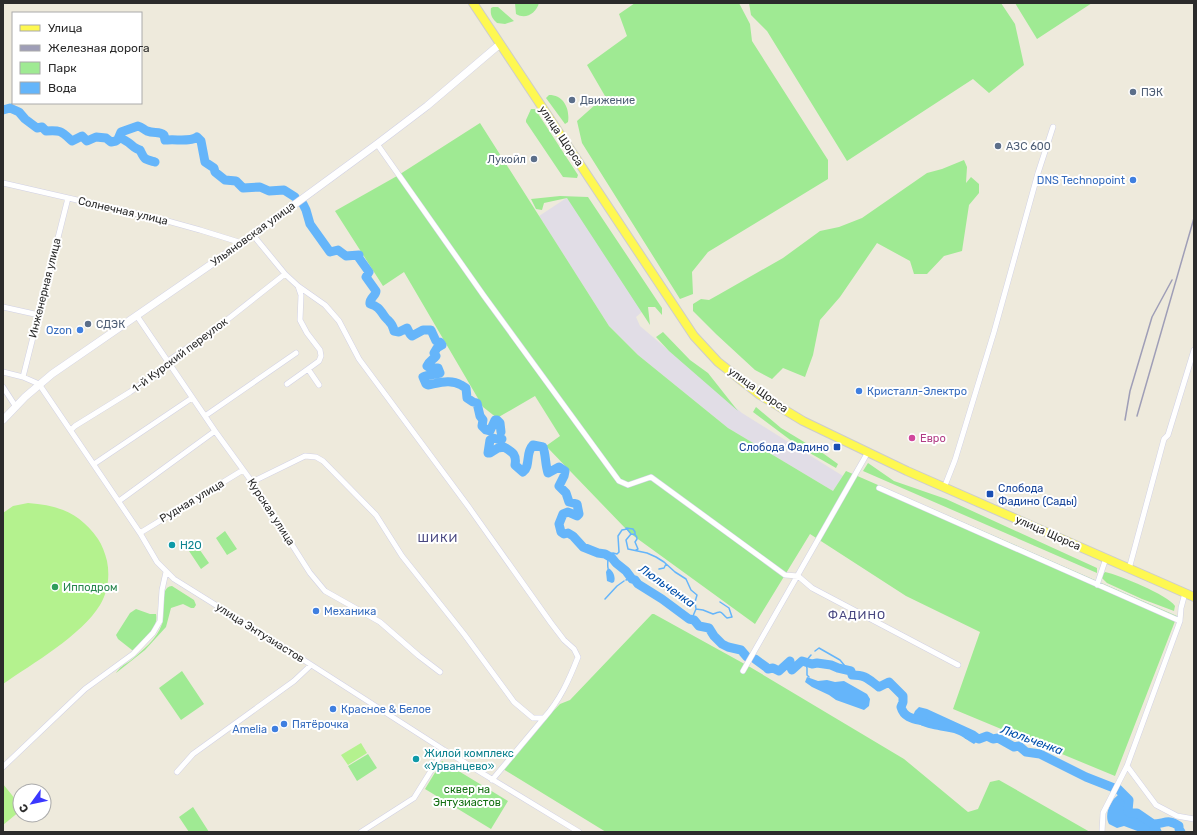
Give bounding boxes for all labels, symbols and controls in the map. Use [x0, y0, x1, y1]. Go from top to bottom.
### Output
legend [12, 12, 142, 104]
text: Улица [48, 21, 82, 35]
text: Железная дорога [48, 41, 150, 55]
text: Парк [48, 61, 77, 75]
text: Вода [48, 81, 77, 95]
place label: ПЭК [1141, 86, 1163, 99]
marker: ПЭК [1128, 87, 1138, 97]
place label: Движение [580, 94, 635, 107]
marker: Движение [567, 95, 577, 105]
street label: улица Щорса [536, 103, 586, 169]
place label: АЗС 600 [1006, 140, 1051, 153]
marker: АЗС 600 [993, 141, 1003, 151]
place label: Лукойл [487, 153, 526, 166]
marker: Лукойл [529, 154, 539, 164]
place label: DNS Technopoint [1037, 174, 1126, 187]
marker: DNS Technopoint [1128, 175, 1138, 185]
street label: Солнечная улица [77, 194, 169, 228]
street label: Ульяновская улица [208, 199, 298, 269]
street label: Инженерная улица [26, 237, 64, 339]
street label: 1-й Курский переулок [130, 315, 230, 395]
place label: СДЭК [96, 318, 125, 331]
marker: СДЭК [83, 319, 93, 329]
place label: Ozon [46, 324, 72, 337]
marker: Ozon [75, 325, 85, 335]
street label: улица Щорса [726, 365, 790, 415]
place label: Кристалл-Электро [867, 385, 967, 398]
marker: Кристалл-Электро [854, 386, 864, 396]
place label: Евро [920, 432, 946, 445]
marker: Евро [907, 433, 917, 443]
place label: Слобода Фадино [739, 441, 829, 454]
marker: Слобода Фадино [832, 442, 842, 452]
street label: Курская улица [244, 476, 298, 548]
street label: Рудная улица [157, 477, 227, 525]
place label: Слобода Фадино (Сады) [998, 482, 1077, 508]
marker: Слобода Фадино (Сады) [985, 489, 995, 499]
street label: улица Щорса [1013, 513, 1083, 553]
district label: ШИКИ [418, 531, 458, 545]
place label: H2O [180, 539, 202, 552]
marker: H2O [167, 540, 177, 550]
water label: Люльченка [636, 561, 698, 610]
place label: Ипподром [63, 581, 117, 594]
marker: Ипподром [50, 582, 60, 592]
street label: улица Энтузиастов [213, 600, 307, 666]
place label: Механика [324, 605, 376, 618]
marker: Механика [311, 606, 321, 616]
district label: ФАДИНО [828, 608, 886, 622]
place label: Красное & Белое [341, 703, 431, 716]
marker: Красное & Белое [328, 704, 338, 714]
place label: Пятёрочка [292, 718, 349, 731]
marker: Пятёрочка [279, 719, 289, 729]
water label: Люльченка [998, 722, 1065, 758]
place label: Amelia [232, 723, 267, 736]
marker: Amelia [270, 724, 280, 734]
place label: Жилой комплекс «Урванцево» [424, 747, 514, 773]
marker: Жилой комплекс «Урванцево» [411, 754, 421, 764]
north arrow [12, 783, 52, 823]
park label: сквер на Энтузиастов [433, 783, 501, 809]
text: С [16, 801, 32, 815]

